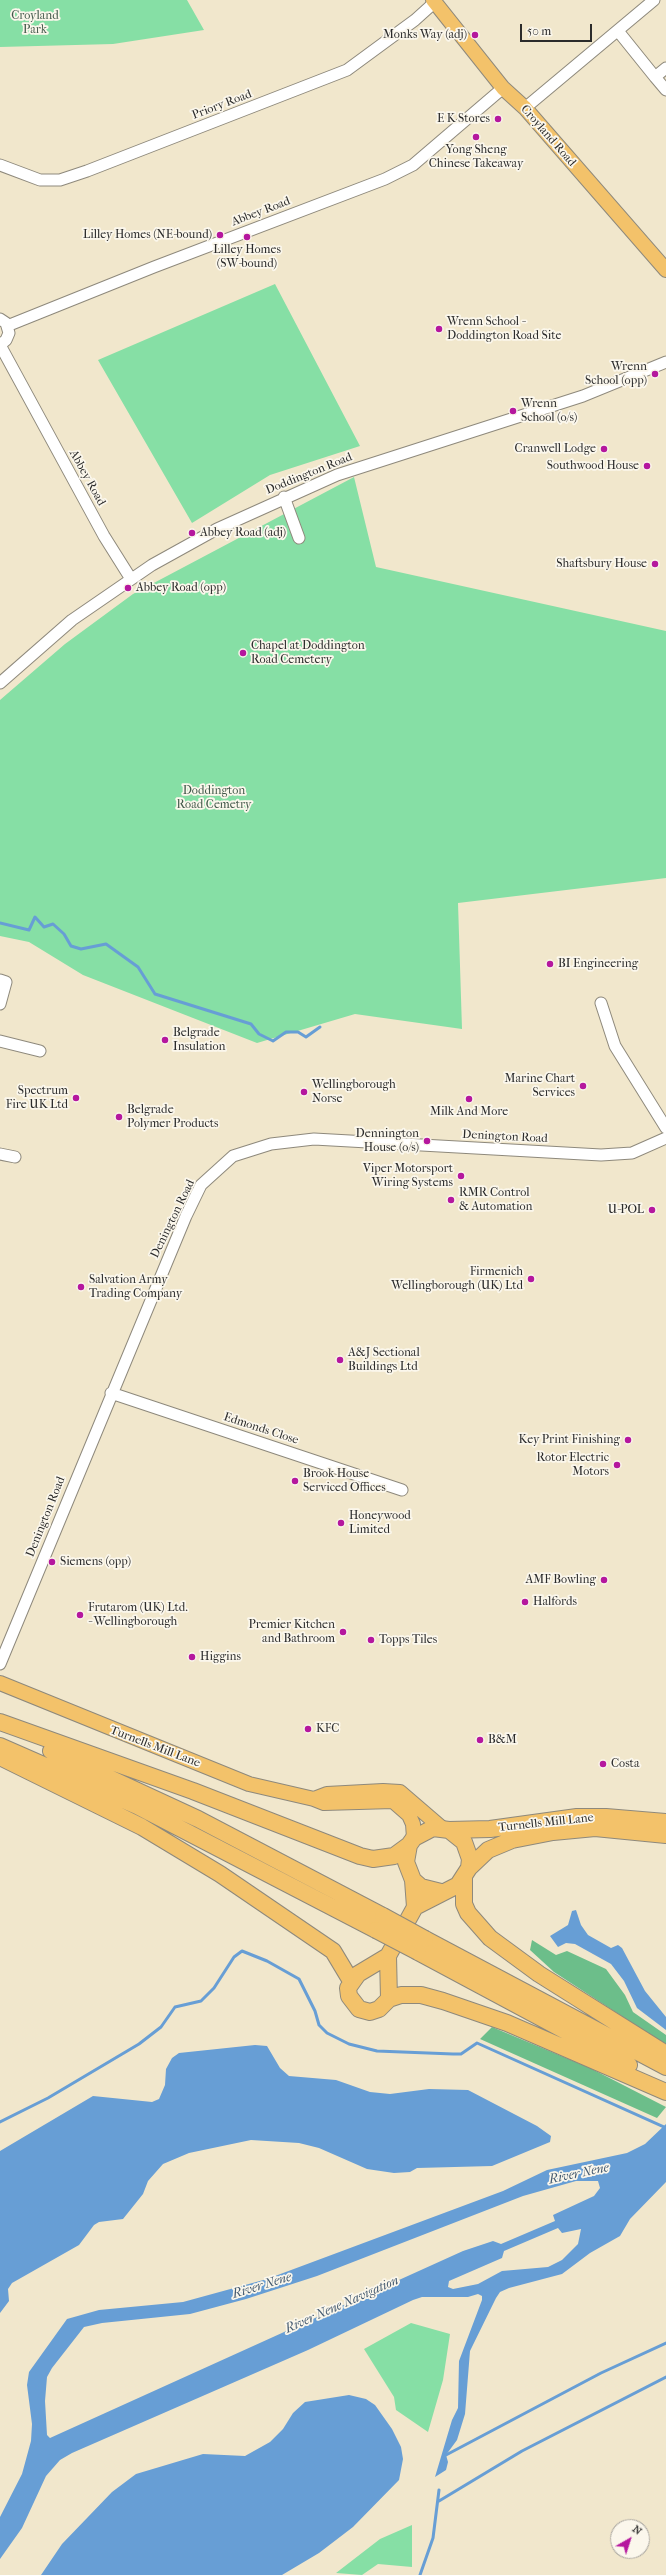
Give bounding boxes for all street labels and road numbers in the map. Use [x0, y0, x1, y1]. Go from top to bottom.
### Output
street label: Priory Road [190, 87, 254, 123]
street label: Croyland Road [517, 102, 579, 170]
street label: Abbey Road [230, 194, 292, 230]
street label: Abbey Road [66, 448, 108, 508]
street label: Doddington Road [264, 450, 354, 498]
street label: Denington Road [462, 1128, 548, 1146]
street label: Denington Road [148, 1177, 198, 1261]
street label: Edmonds Close [222, 1410, 300, 1448]
street label: Denington Road [23, 1475, 69, 1559]
street label: Turnells Mill Lane [108, 1723, 202, 1771]
street label: Turnells Mill Lane [498, 1811, 594, 1835]

